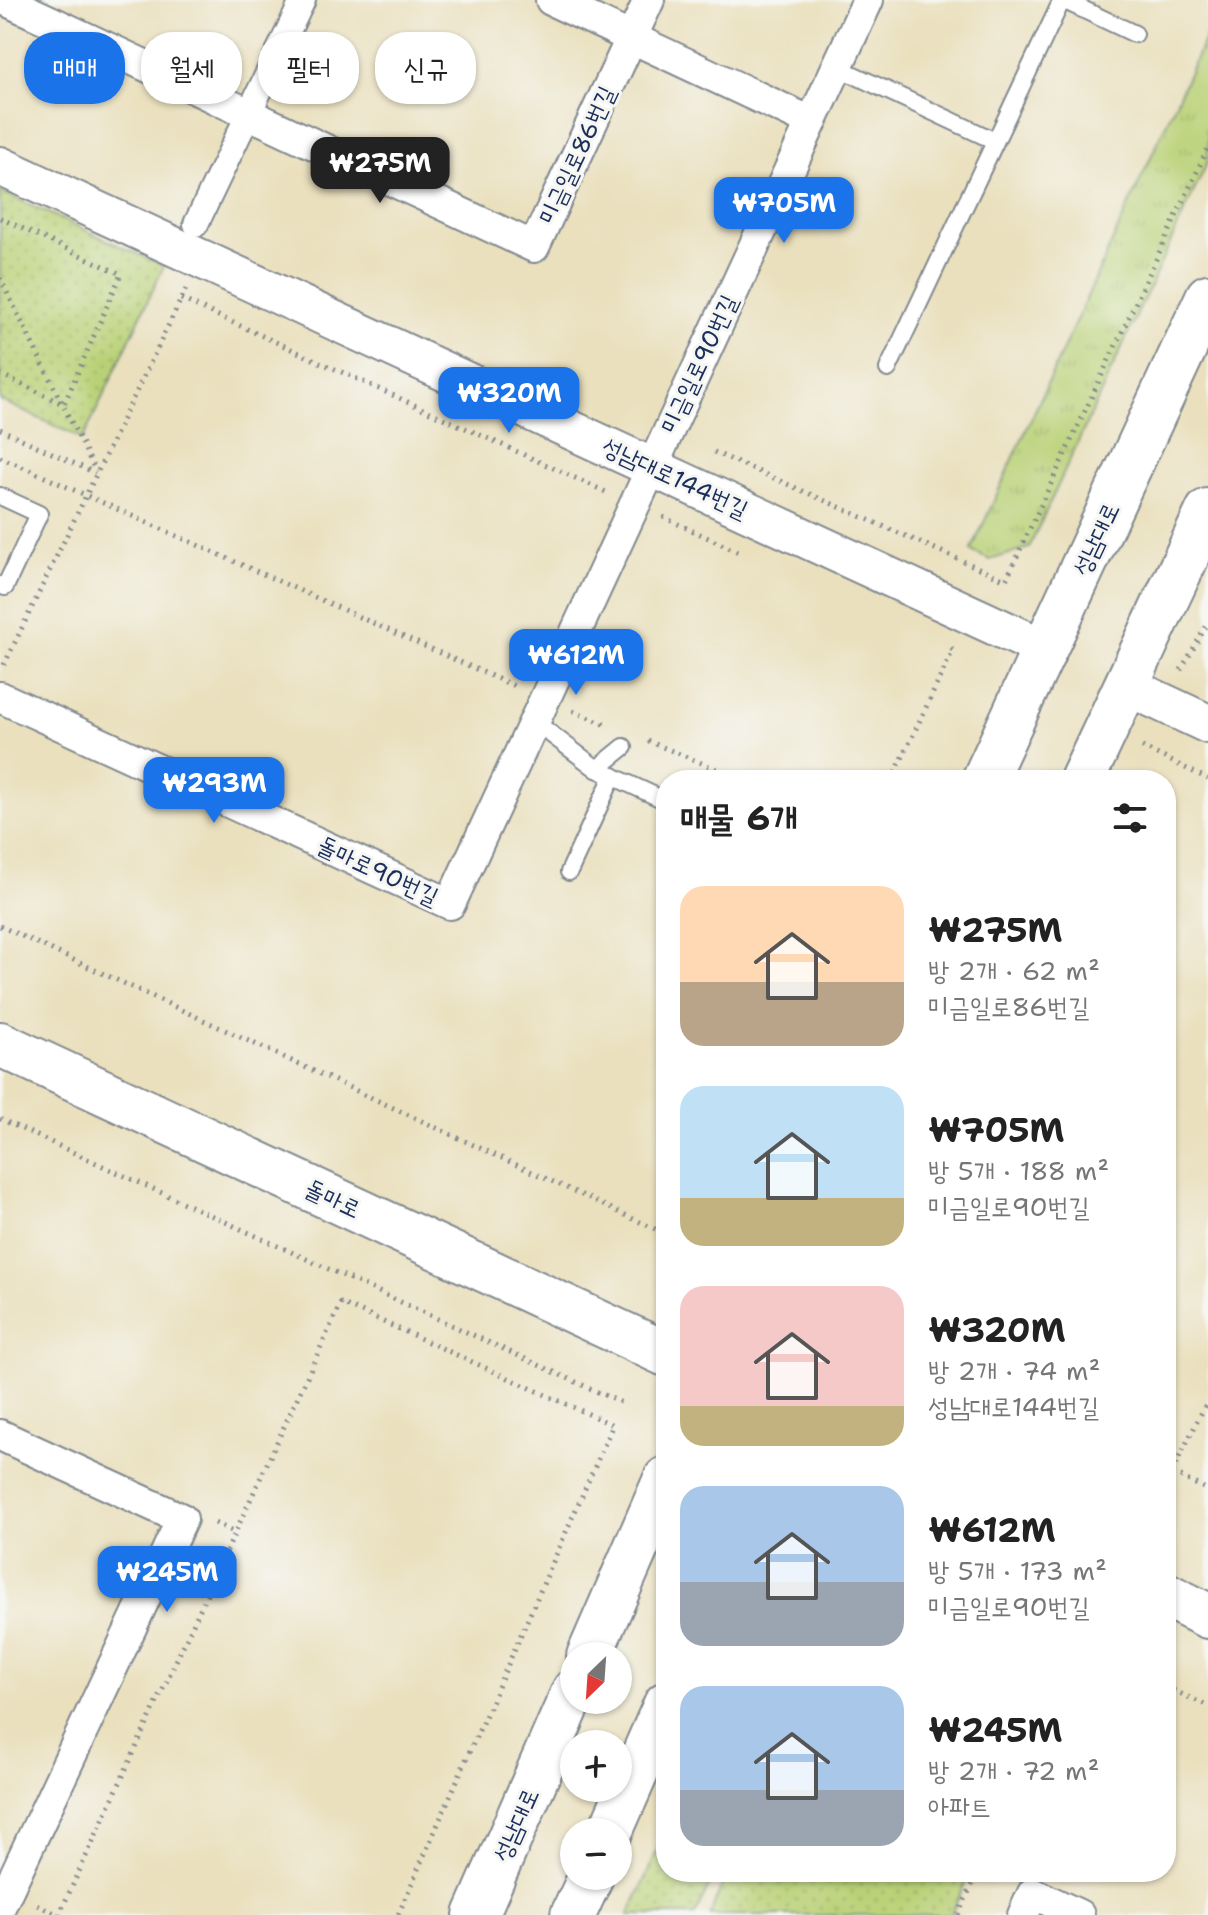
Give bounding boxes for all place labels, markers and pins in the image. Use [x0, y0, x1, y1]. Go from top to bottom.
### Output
pin: ₩275M [324, 137, 436, 205]
pin: ₩705M [728, 177, 840, 245]
pin: ₩320M [453, 367, 565, 435]
pin: ₩612M [520, 629, 632, 697]
pin: ₩293M [158, 757, 270, 825]
pin: ₩245M [111, 1546, 223, 1614]

